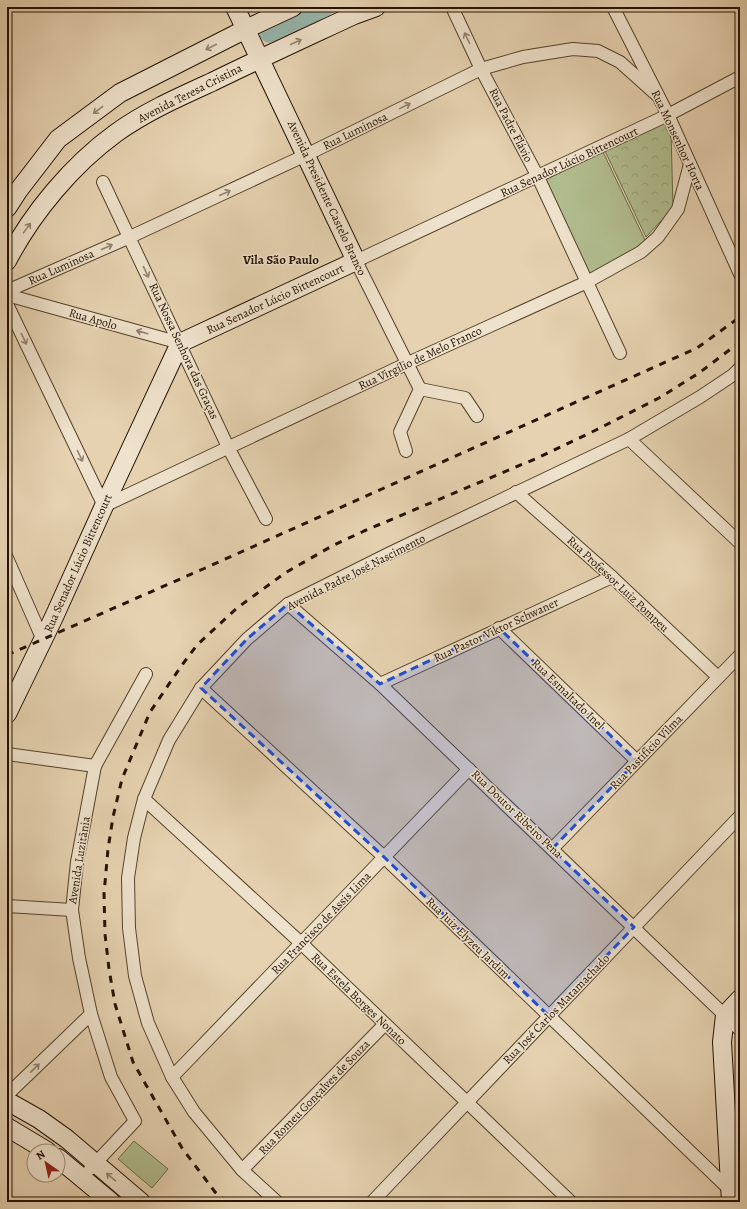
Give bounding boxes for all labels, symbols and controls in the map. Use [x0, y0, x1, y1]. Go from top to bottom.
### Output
one-way arrow [463, 32, 470, 44]
one-way arrow [289, 38, 301, 45]
one-way arrow [205, 44, 217, 51]
street label: Avenida Teresa Cristina [134, 60, 245, 127]
street label: Rua Padre Flávio [485, 85, 537, 165]
street label: Rua Monsenhor Horta [648, 87, 708, 193]
one-way arrow [399, 102, 411, 109]
one-way arrow [92, 105, 103, 114]
street label: Rua Luminosa [320, 108, 390, 154]
street label: Avenida Presidente Castelo Branco [284, 117, 370, 278]
street label: Rua Senador Lúcio Bittencourt [498, 123, 640, 201]
one-way arrow [218, 188, 230, 196]
one-way arrow [23, 222, 31, 233]
one-way arrow [100, 243, 112, 250]
street label: Rua Luminosa [26, 245, 97, 289]
district label: Vila São Paulo [242, 251, 319, 268]
street label: Rua Senador Lúcio Bittencourt [204, 260, 346, 338]
one-way arrow [143, 266, 150, 278]
street label: Rua Nossa Senhora das Graças [145, 280, 223, 422]
street label: Rua Apolo [67, 304, 119, 334]
street label: Rua Virgílio de Melo Franco [356, 322, 484, 394]
one-way arrow [136, 328, 149, 335]
one-way arrow [21, 333, 28, 345]
one-way arrow [77, 450, 84, 462]
street label: Rua Senador Lúcio Bittencourt [40, 491, 116, 635]
street label: Avenida Padre José Nascimento [283, 530, 428, 614]
street label: Rua Professor Luiz Pompeu [563, 532, 673, 636]
street label: Rua Pastor Viktor Schwaner [431, 594, 561, 666]
street label: Rua Esmaltado Inel [528, 655, 608, 733]
street label: Rua Pastifício Vilma [606, 711, 686, 793]
street label: Rua Doutor Ribeiro Pena [468, 766, 566, 862]
street label: Avenida Luzitânia [64, 815, 94, 906]
street label: Rua Francisco de Assis Lima [268, 868, 375, 978]
street label: Rua Juiz Elyzeu Jardim [422, 894, 514, 982]
street label: Rua Estela Borges Nonato [308, 949, 410, 1049]
street label: Rua José Carlos Matamachado [499, 950, 613, 1068]
street label: Rua Romeu Gonçalves de Souza [255, 1036, 374, 1158]
one-way arrow [30, 1063, 40, 1073]
north arrow [26, 1143, 66, 1183]
text: N [33, 1147, 48, 1164]
one-way arrow [106, 1172, 116, 1181]

